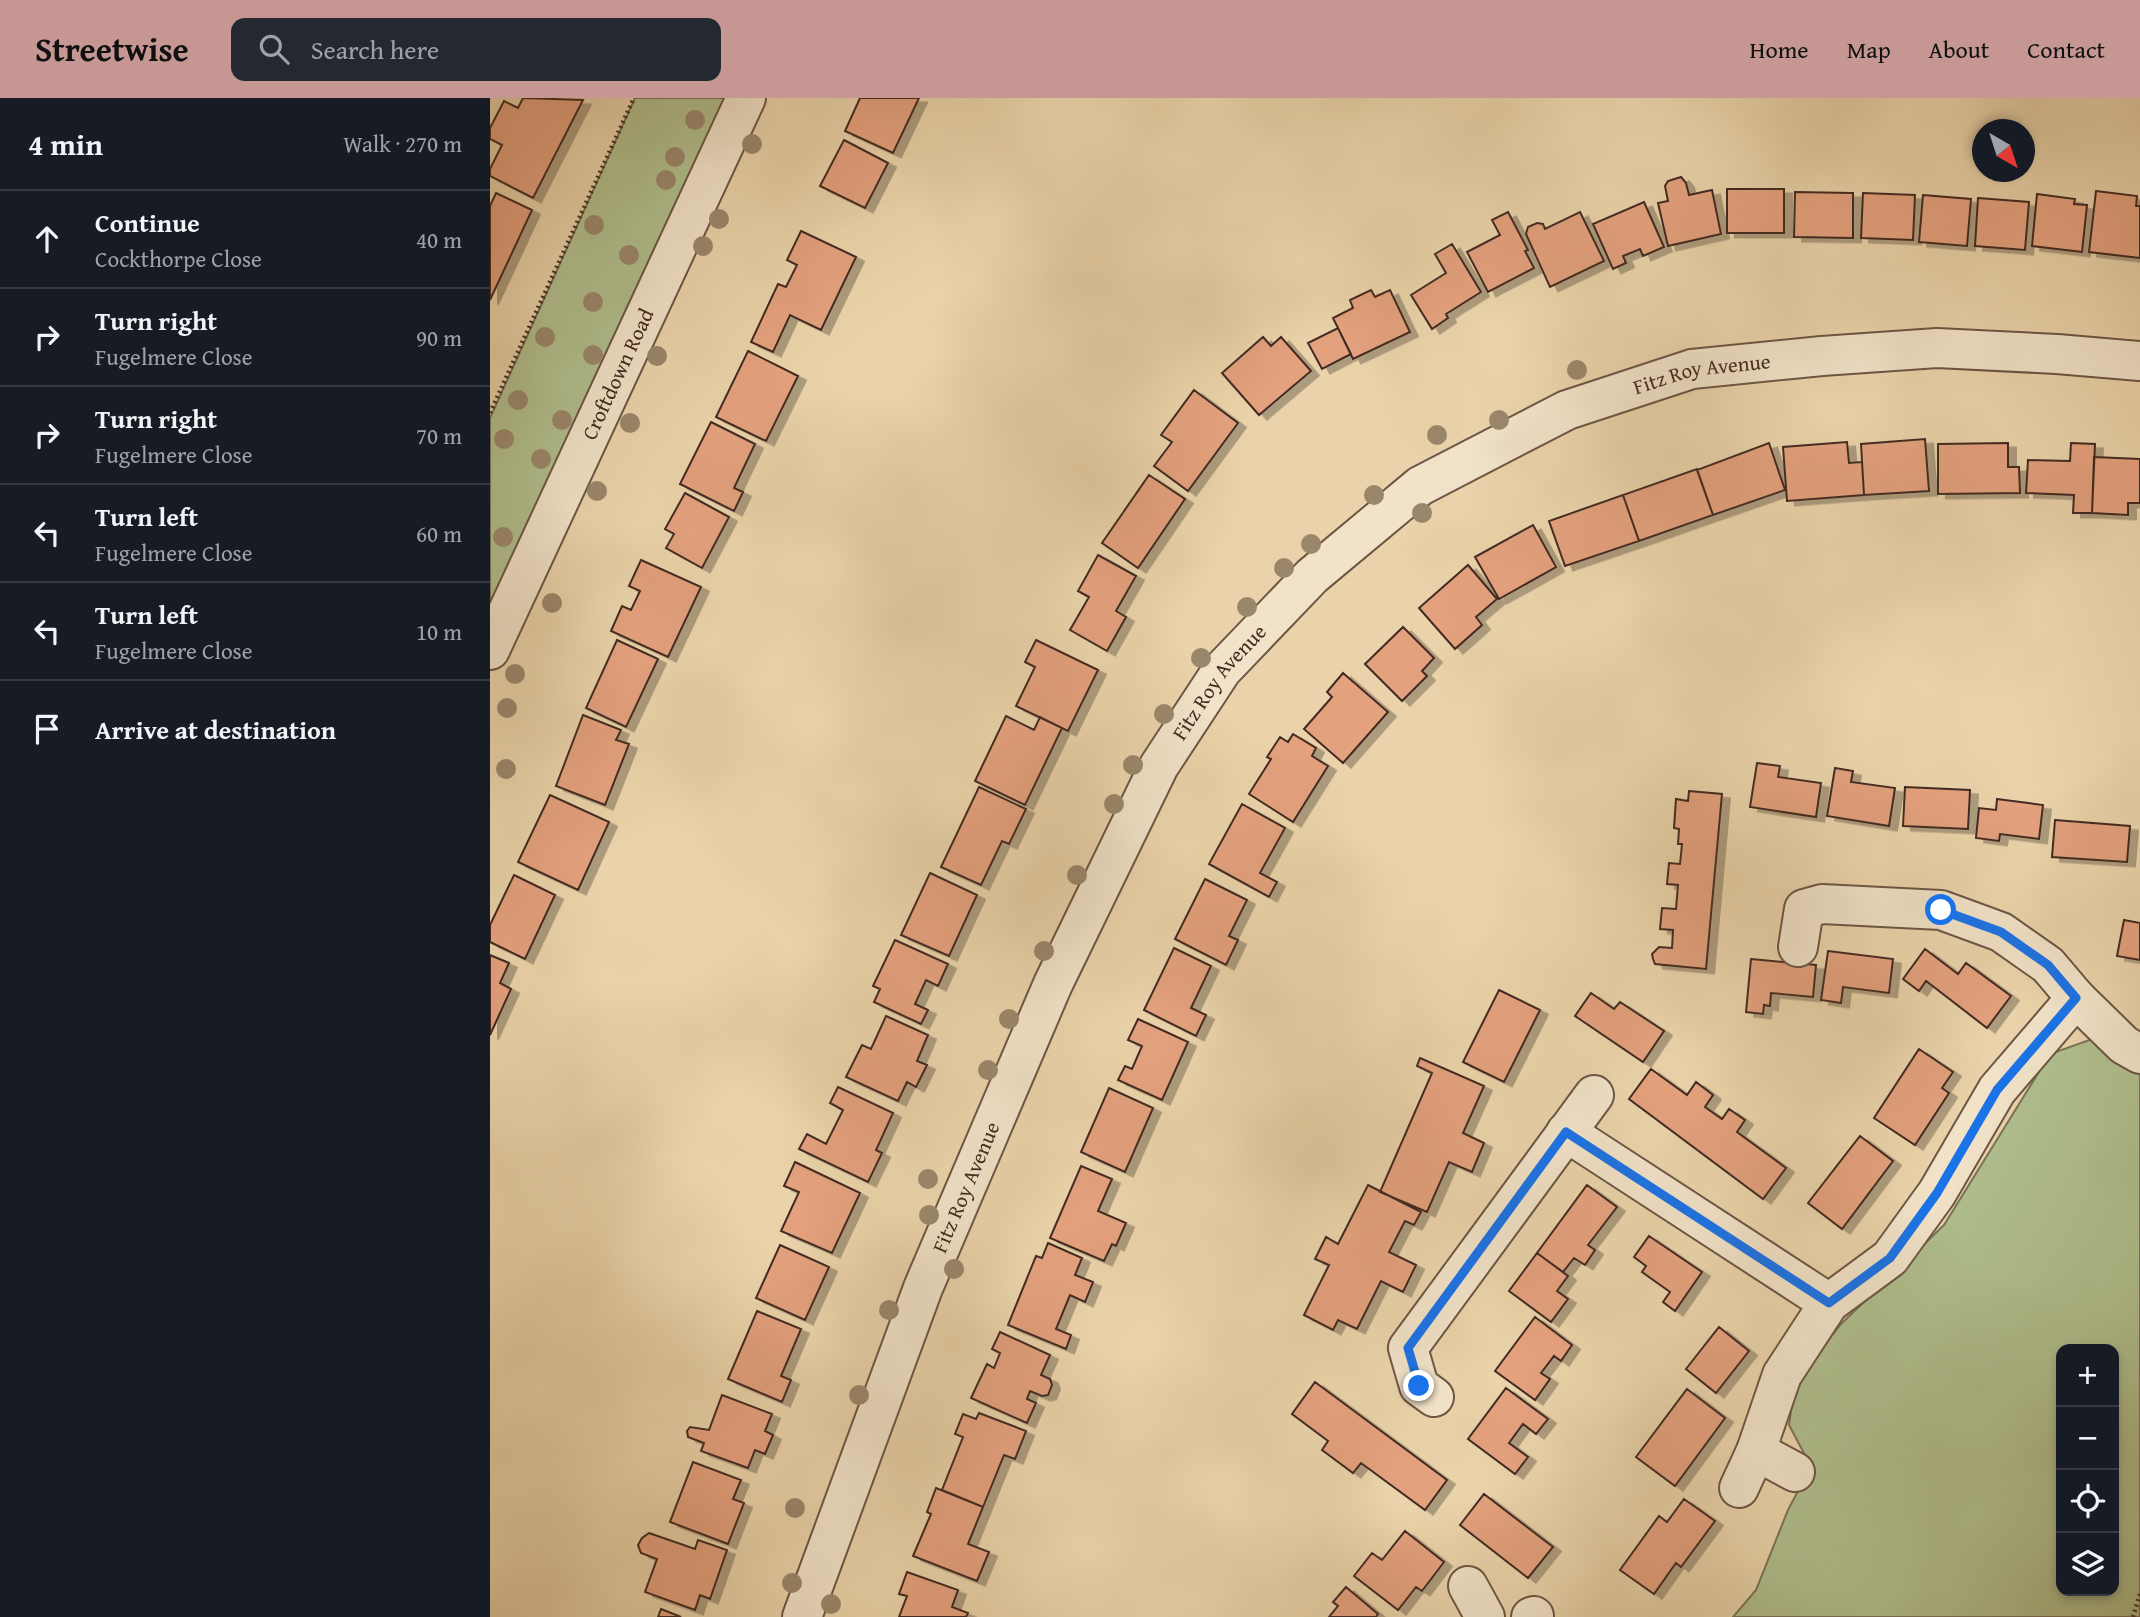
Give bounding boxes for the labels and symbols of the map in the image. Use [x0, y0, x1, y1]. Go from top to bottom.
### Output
north arrow [1972, 119, 2035, 182]
street label: Croftdown Road [574, 303, 662, 445]
street label: Fitz Roy Avenue [1629, 345, 1772, 402]
street label: Fitz Roy Avenue [1164, 617, 1273, 746]
route start [1925, 894, 1956, 925]
street label: Fitz Roy Avenue [924, 1117, 1007, 1258]
route end [1403, 1370, 1434, 1401]

